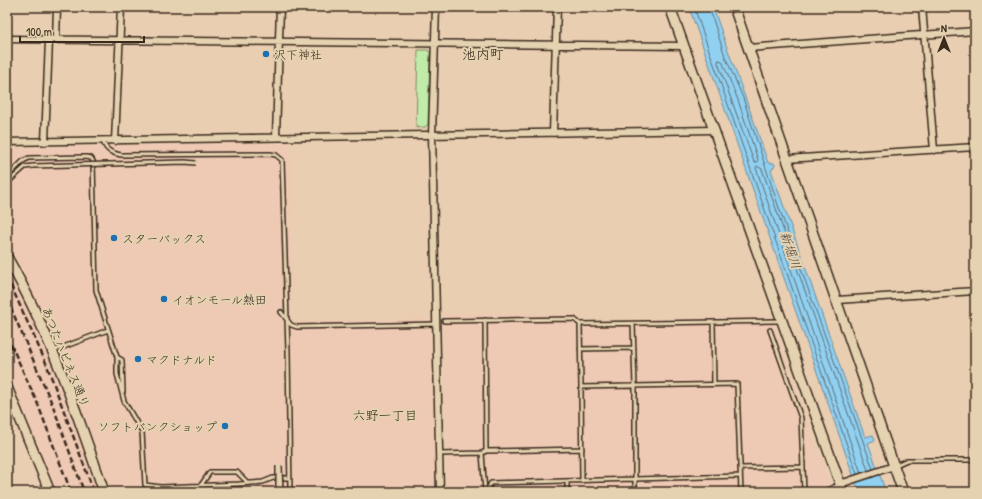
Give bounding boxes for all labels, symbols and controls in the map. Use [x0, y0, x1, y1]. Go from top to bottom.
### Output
scale bar [20, 18, 144, 44]
north arrow [924, 18, 964, 58]
text: N [941, 21, 947, 35]
text: 100 m [26, 23, 52, 40]
district label: 池内町 [462, 44, 504, 63]
place label: 沢下神社 [274, 46, 322, 63]
marker: 沢下神社 [261, 49, 271, 59]
water label: 新堀川 [776, 229, 806, 271]
place label: スターバックス [122, 230, 206, 247]
marker: スターバックス [109, 233, 119, 243]
place label: イオンモール熱田 [172, 291, 267, 308]
marker: イオンモール熱田 [159, 294, 169, 304]
street label: あつたハピネス通り [38, 304, 94, 410]
place label: マクドナルド [146, 351, 217, 368]
marker: マクドナルド [133, 354, 143, 364]
district label: 六野一丁目 [352, 406, 418, 424]
place label: ソフトバンクショップ [97, 418, 217, 435]
marker: ソフトバンクショップ [220, 421, 230, 431]

